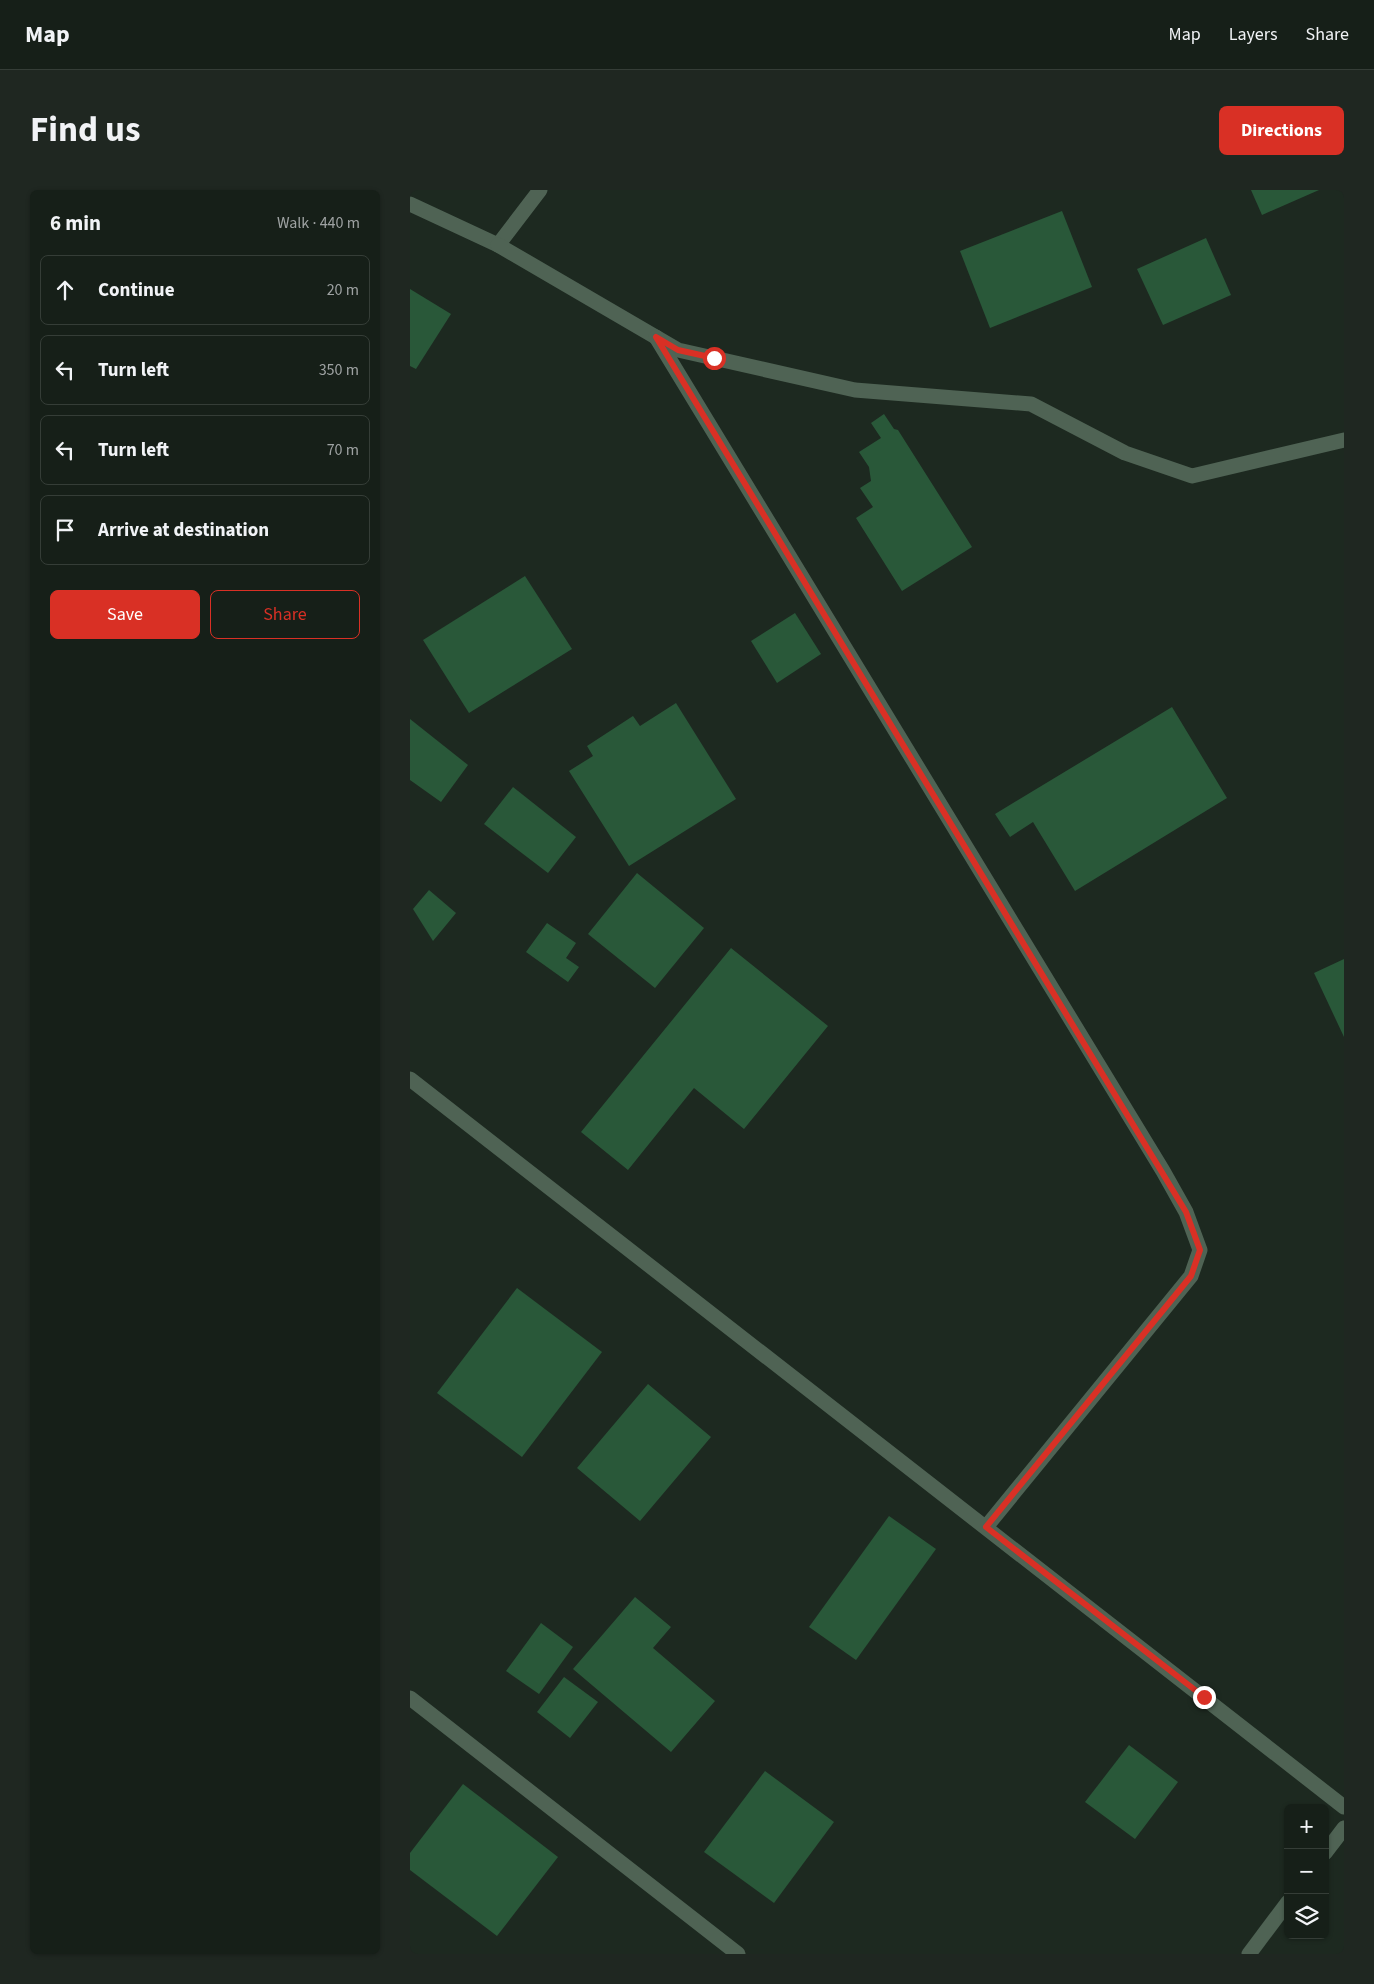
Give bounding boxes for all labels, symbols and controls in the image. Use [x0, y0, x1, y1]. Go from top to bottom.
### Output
text: Map [25, 17, 70, 52]
text: Map [1169, 22, 1201, 47]
text: Layers [1229, 22, 1278, 47]
text: Share [1306, 22, 1349, 47]
text: Find us [30, 105, 140, 155]
button: Directions [1219, 106, 1344, 155]
text: 6 min [50, 208, 101, 238]
text: Walk · 440 m [277, 212, 360, 234]
icon: ahead [51, 276, 79, 304]
text: Continue [98, 277, 175, 304]
text: 20 m [327, 279, 359, 301]
route start [703, 347, 726, 370]
icon: left [51, 356, 79, 384]
text: Turn left [98, 357, 169, 384]
text: 350 m [319, 359, 359, 381]
icon: left [51, 436, 79, 464]
text: Turn left [98, 437, 169, 464]
text: 70 m [327, 439, 359, 461]
icon: arrive [51, 516, 79, 544]
text: Arrive at destination [98, 517, 269, 544]
button: Save [50, 590, 200, 639]
button: Share [210, 590, 360, 639]
route end [1193, 1686, 1216, 1709]
map controls [1284, 1804, 1329, 1939]
button: + [1284, 1804, 1329, 1849]
button: − [1284, 1849, 1329, 1894]
button: layers [1284, 1894, 1329, 1939]

